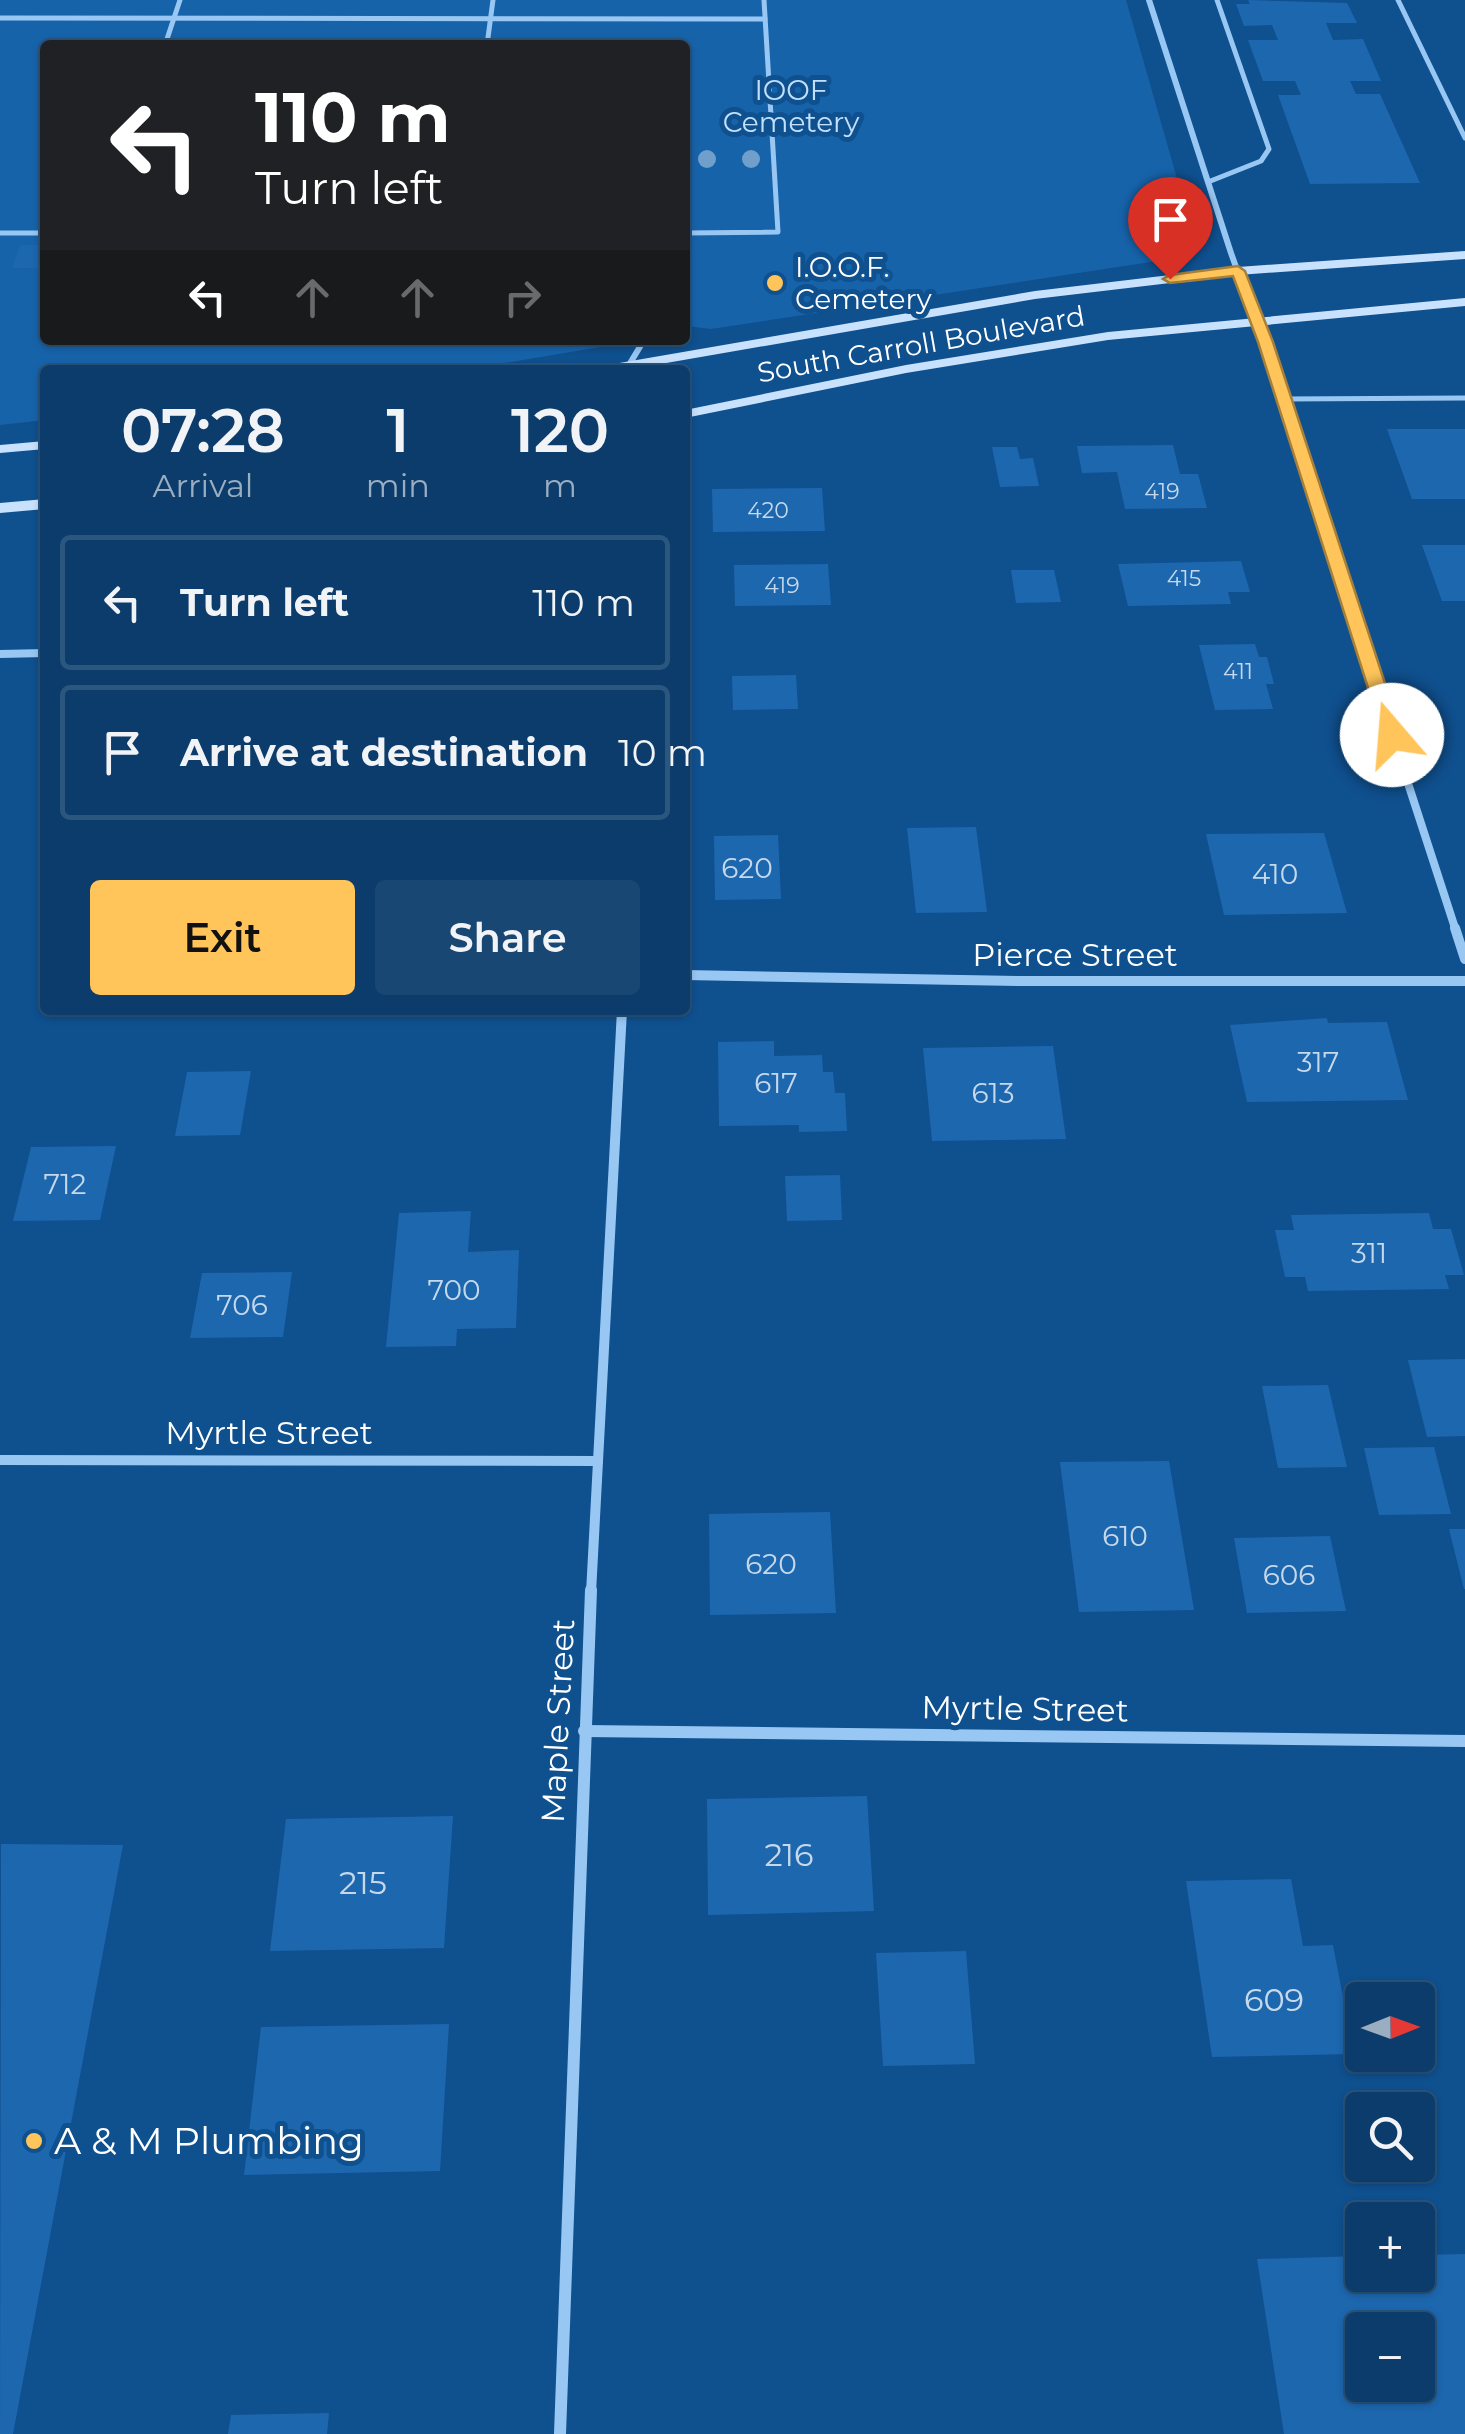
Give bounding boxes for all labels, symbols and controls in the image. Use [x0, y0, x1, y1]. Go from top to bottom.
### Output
park label: IOOF Cemetery [723, 73, 860, 139]
text: 110 m [255, 74, 451, 160]
icon: left [90, 80, 220, 210]
text: Turn left [255, 160, 443, 215]
pin [1128, 177, 1213, 280]
icon: arrive [1143, 192, 1198, 247]
place label: I.O.O.F. Cemetery [795, 250, 933, 316]
icon: left [180, 270, 235, 325]
icon: ahead [285, 270, 340, 325]
icon: ahead [390, 270, 445, 325]
icon: right [495, 270, 550, 325]
marker: I.O.O.F. Cemetery [764, 272, 786, 294]
street label: South Carroll Boulevard [755, 298, 1087, 390]
text: 07:28 [121, 394, 285, 467]
text: 1 [386, 394, 409, 467]
text: 120 [511, 394, 609, 467]
text: Arrival [152, 466, 253, 505]
text: min [366, 466, 430, 505]
text: m [543, 466, 577, 505]
house number: 419 [1144, 478, 1180, 505]
house number: 420 [747, 497, 789, 524]
house number: 415 [1167, 565, 1201, 592]
house number: 419 [764, 572, 800, 599]
icon: left [95, 575, 150, 630]
text: Turn left [180, 579, 349, 626]
text: 110 m [532, 579, 635, 626]
house number: 411 [1223, 658, 1253, 685]
position arrow [1340, 683, 1444, 787]
icon: arrive [95, 725, 150, 780]
text: Arrive at destination [180, 729, 588, 776]
text: 10 m [618, 729, 707, 776]
house number: 620 [721, 851, 773, 885]
house number: 410 [1252, 857, 1298, 891]
button: Exit [90, 880, 355, 995]
button: Share [375, 880, 640, 995]
street label: Pierce Street [972, 935, 1178, 974]
house number: 317 [1297, 1045, 1339, 1079]
house number: 617 [754, 1066, 798, 1100]
house number: 613 [972, 1076, 1014, 1110]
house number: 712 [44, 1167, 86, 1201]
house number: 311 [1351, 1236, 1387, 1270]
house number: 700 [427, 1273, 481, 1307]
house number: 706 [216, 1288, 268, 1322]
street label: Myrtle Street [165, 1413, 373, 1452]
house number: 610 [1102, 1519, 1148, 1553]
house number: 620 [745, 1547, 797, 1581]
house number: 606 [1263, 1558, 1315, 1592]
street label: Maple Street [533, 1618, 582, 1824]
street label: Myrtle Street [921, 1687, 1129, 1730]
house number: 216 [764, 1835, 814, 1874]
house number: 215 [339, 1863, 387, 1902]
house number: 609 [1244, 1980, 1304, 2019]
north arrow [1345, 1982, 1435, 2072]
map controls [1345, 1982, 1435, 2402]
button: search [1345, 2092, 1435, 2182]
place label: A & M Plumbing [54, 2117, 364, 2164]
marker: A & M Plumbing [23, 2130, 45, 2152]
button: + [1345, 2202, 1435, 2292]
button: − [1345, 2312, 1435, 2402]

